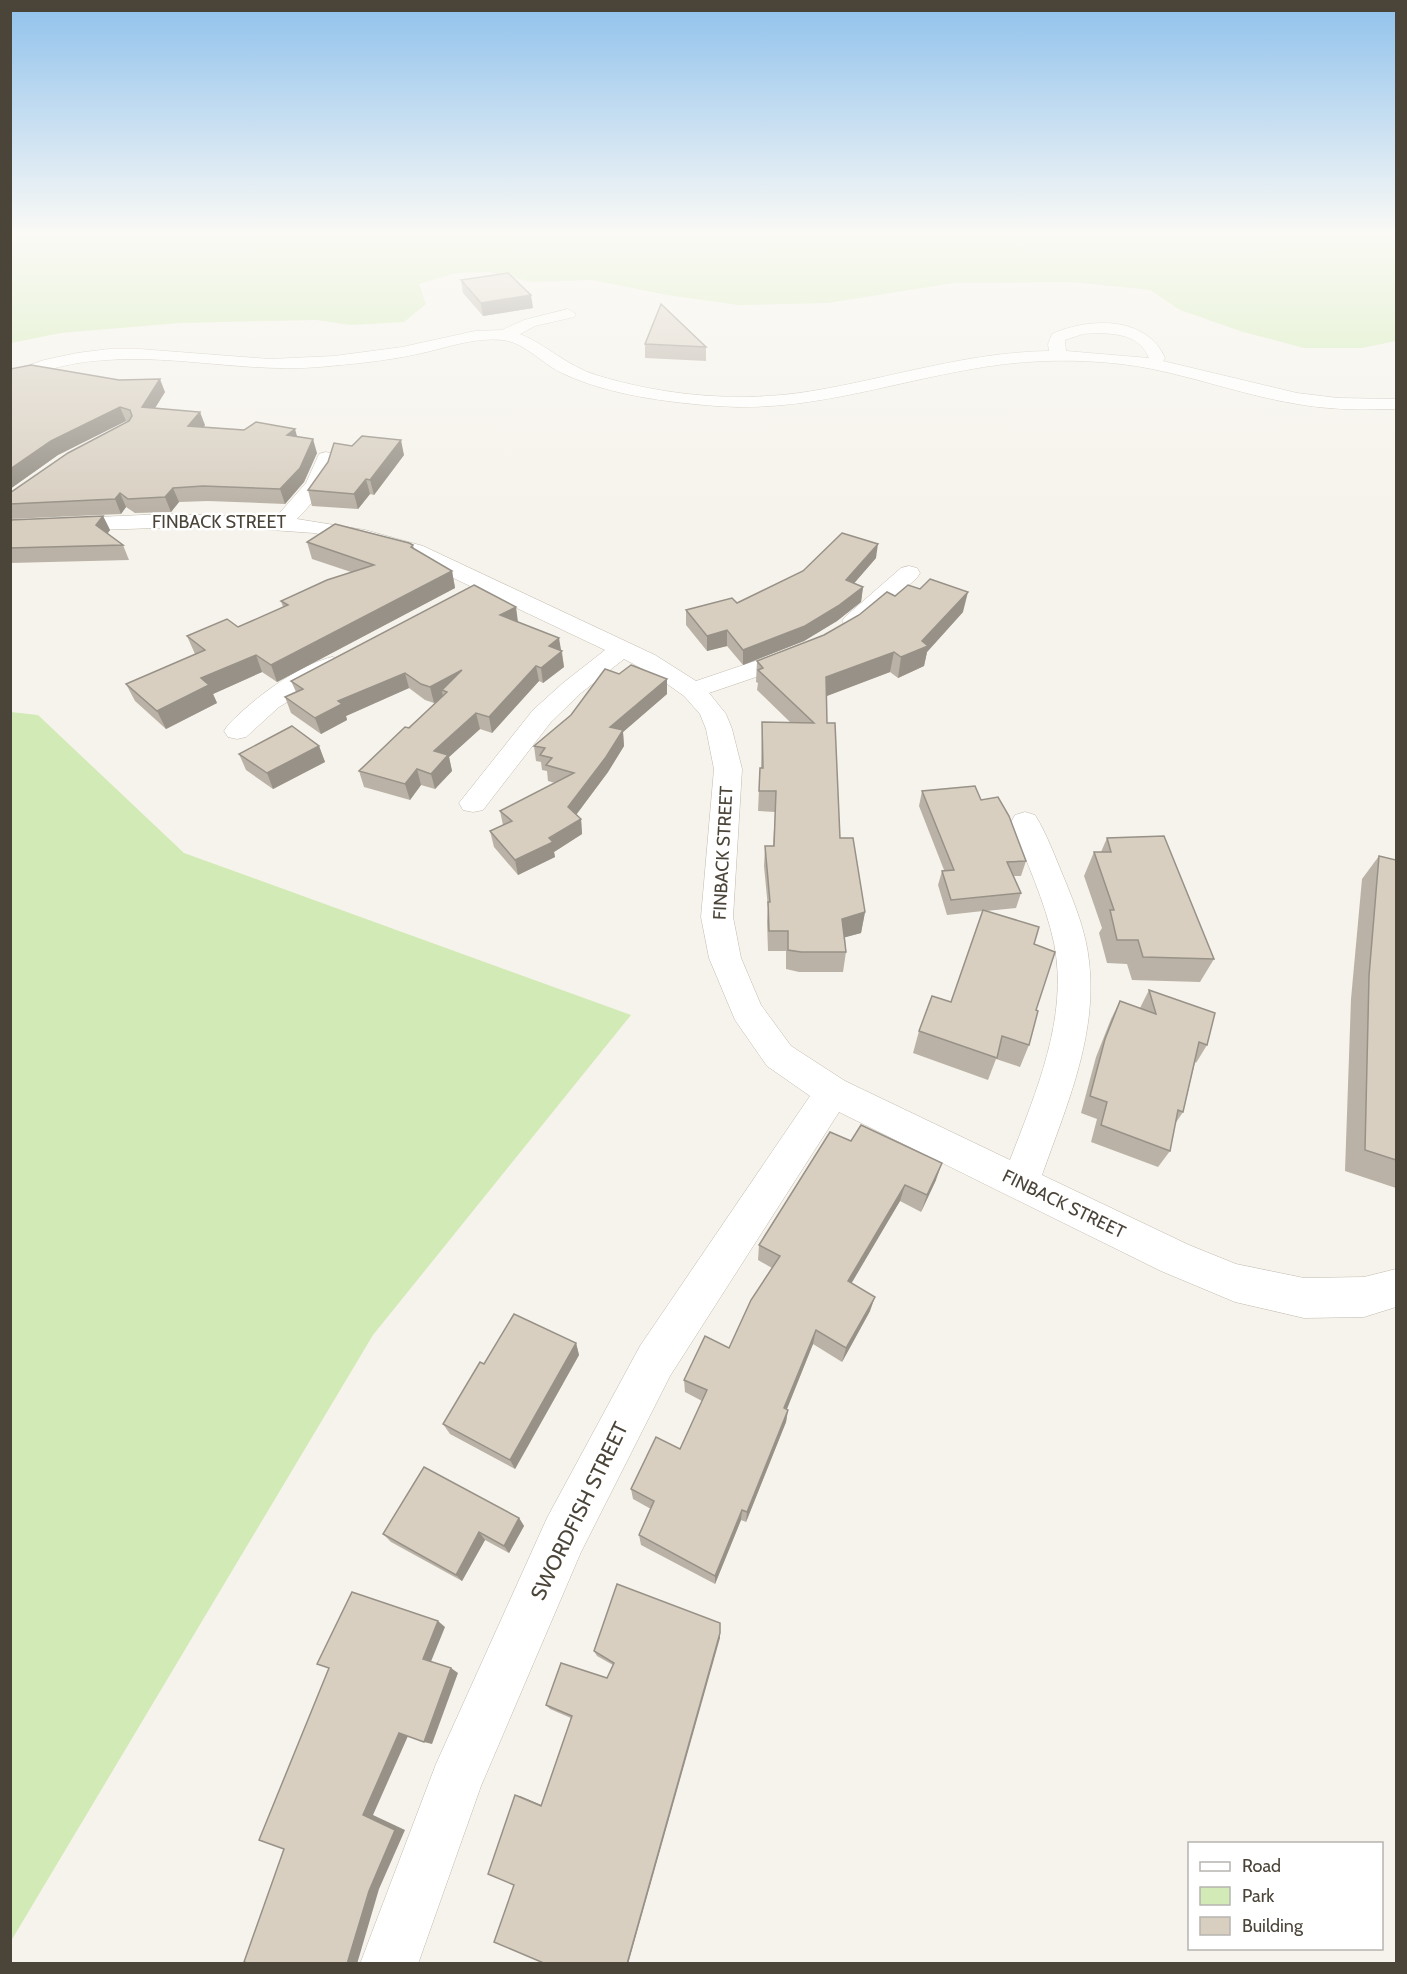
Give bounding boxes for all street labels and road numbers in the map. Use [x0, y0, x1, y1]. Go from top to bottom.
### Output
street label: FINBACK STREET [152, 511, 286, 533]
street label: FINBACK STREET [709, 785, 738, 921]
street label: FINBACK STREET [999, 1165, 1129, 1243]
street label: SWORDFISH STREET [525, 1418, 633, 1604]

